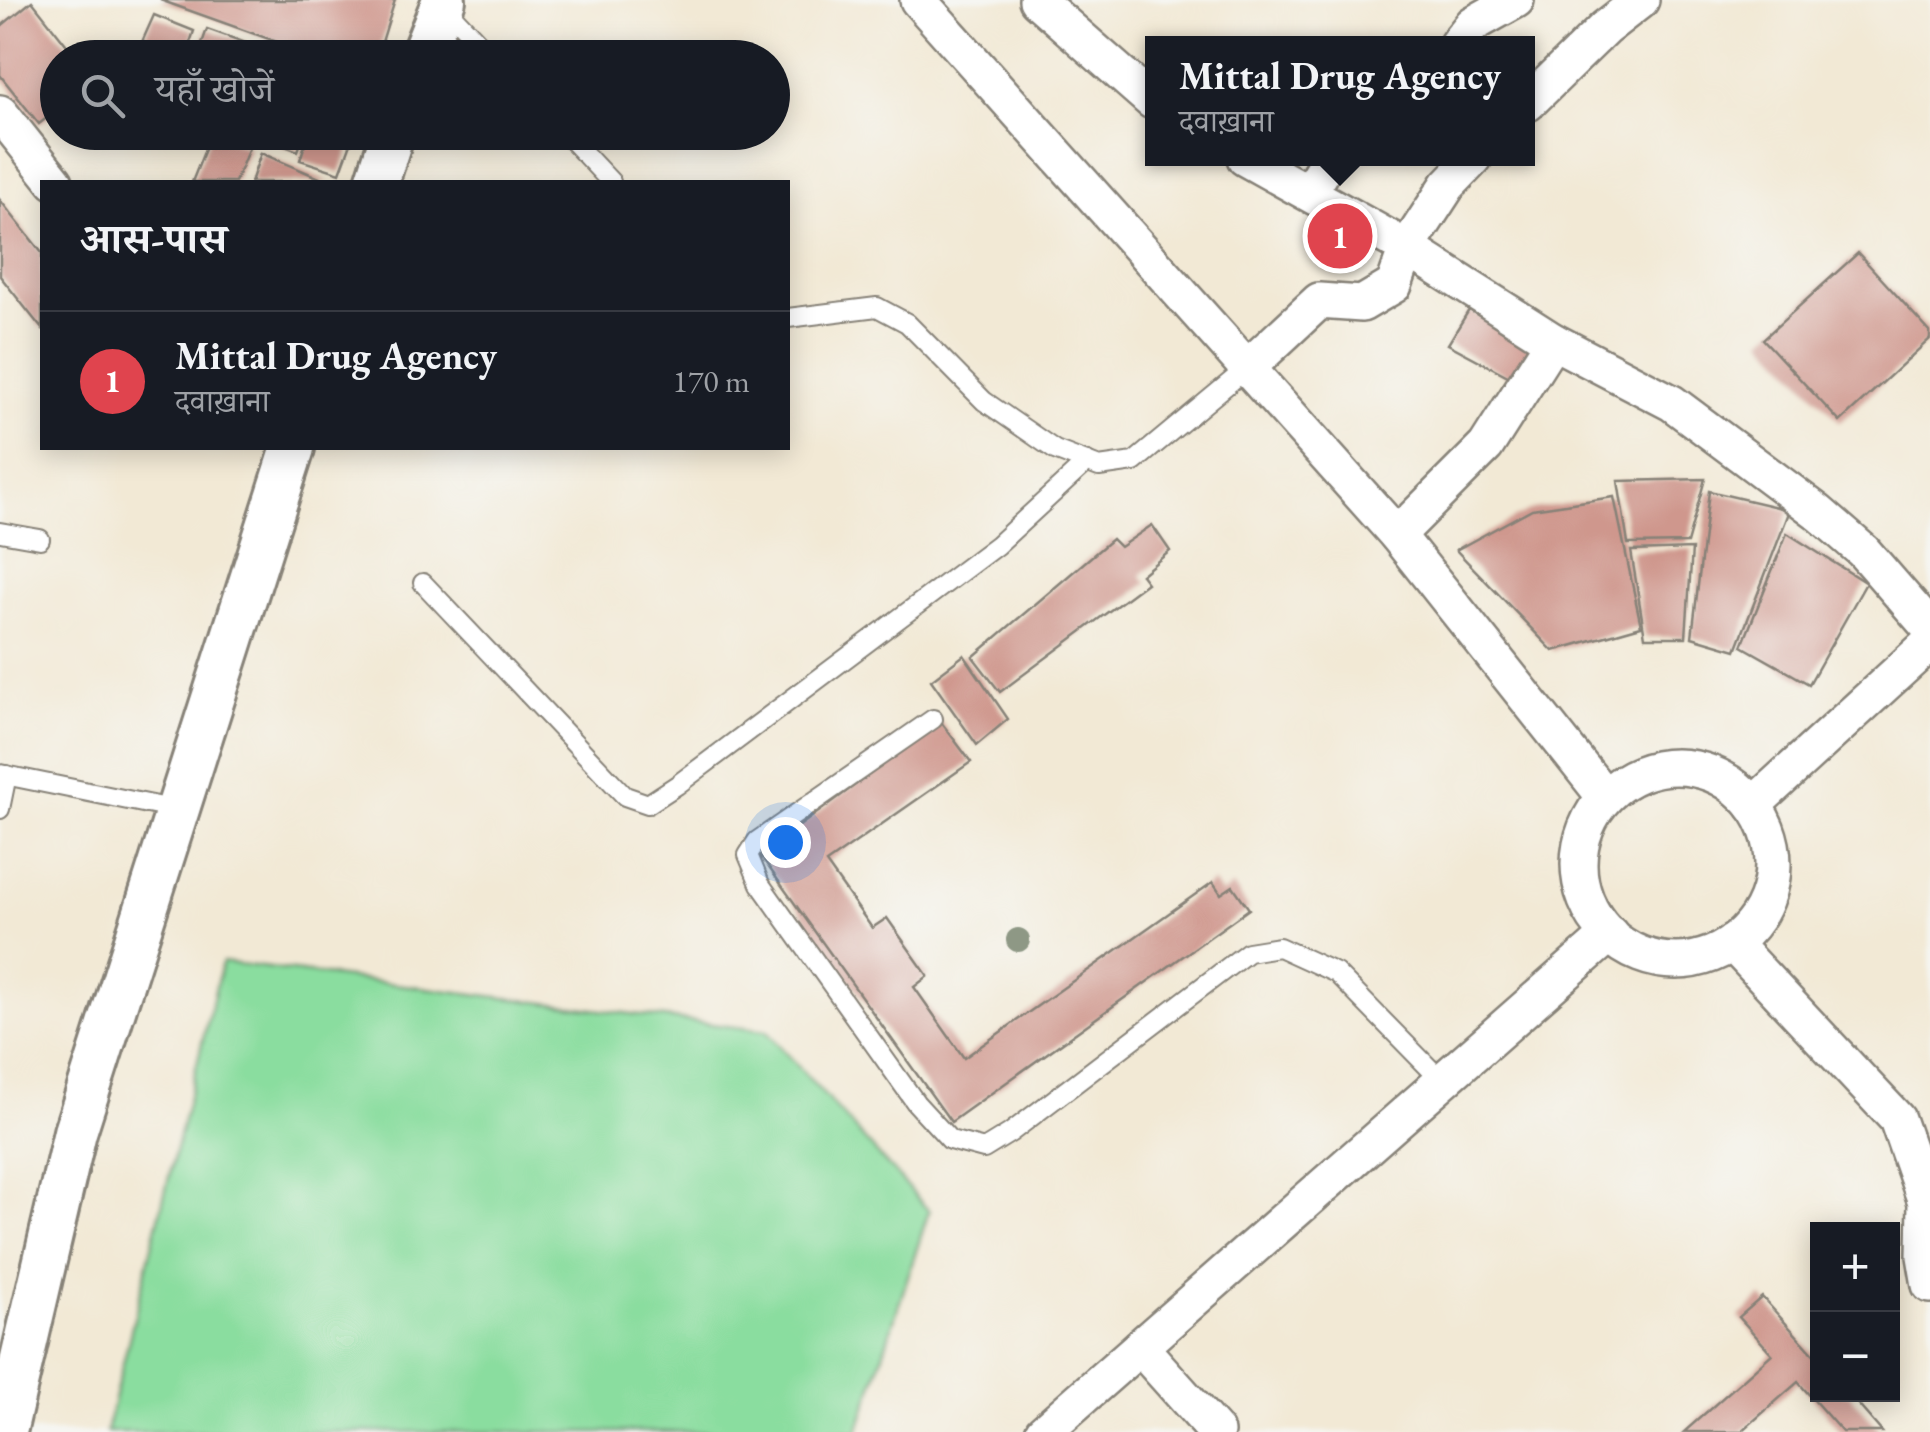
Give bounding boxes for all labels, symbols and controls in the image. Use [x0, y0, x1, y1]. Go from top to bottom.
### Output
popup [1145, 36, 1535, 166]
search box [40, 40, 790, 150]
text: Mittal Drug Agency [1179, 51, 1501, 100]
text: यहाँ खोजें [155, 64, 274, 113]
icon: search [75, 68, 130, 123]
text: दवाख़ाना [1179, 100, 1274, 142]
pin: 1 [1308, 198, 1372, 274]
text: आस-पास [80, 211, 227, 266]
text: Mittal Drug Agency [175, 331, 497, 380]
text: 1 [104, 360, 121, 402]
text: 170 m [673, 360, 750, 402]
text: दवाख़ाना [175, 380, 270, 422]
your location [760, 817, 811, 868]
map controls [1810, 1222, 1900, 1402]
button: + [1810, 1222, 1900, 1312]
button: − [1810, 1312, 1900, 1402]

